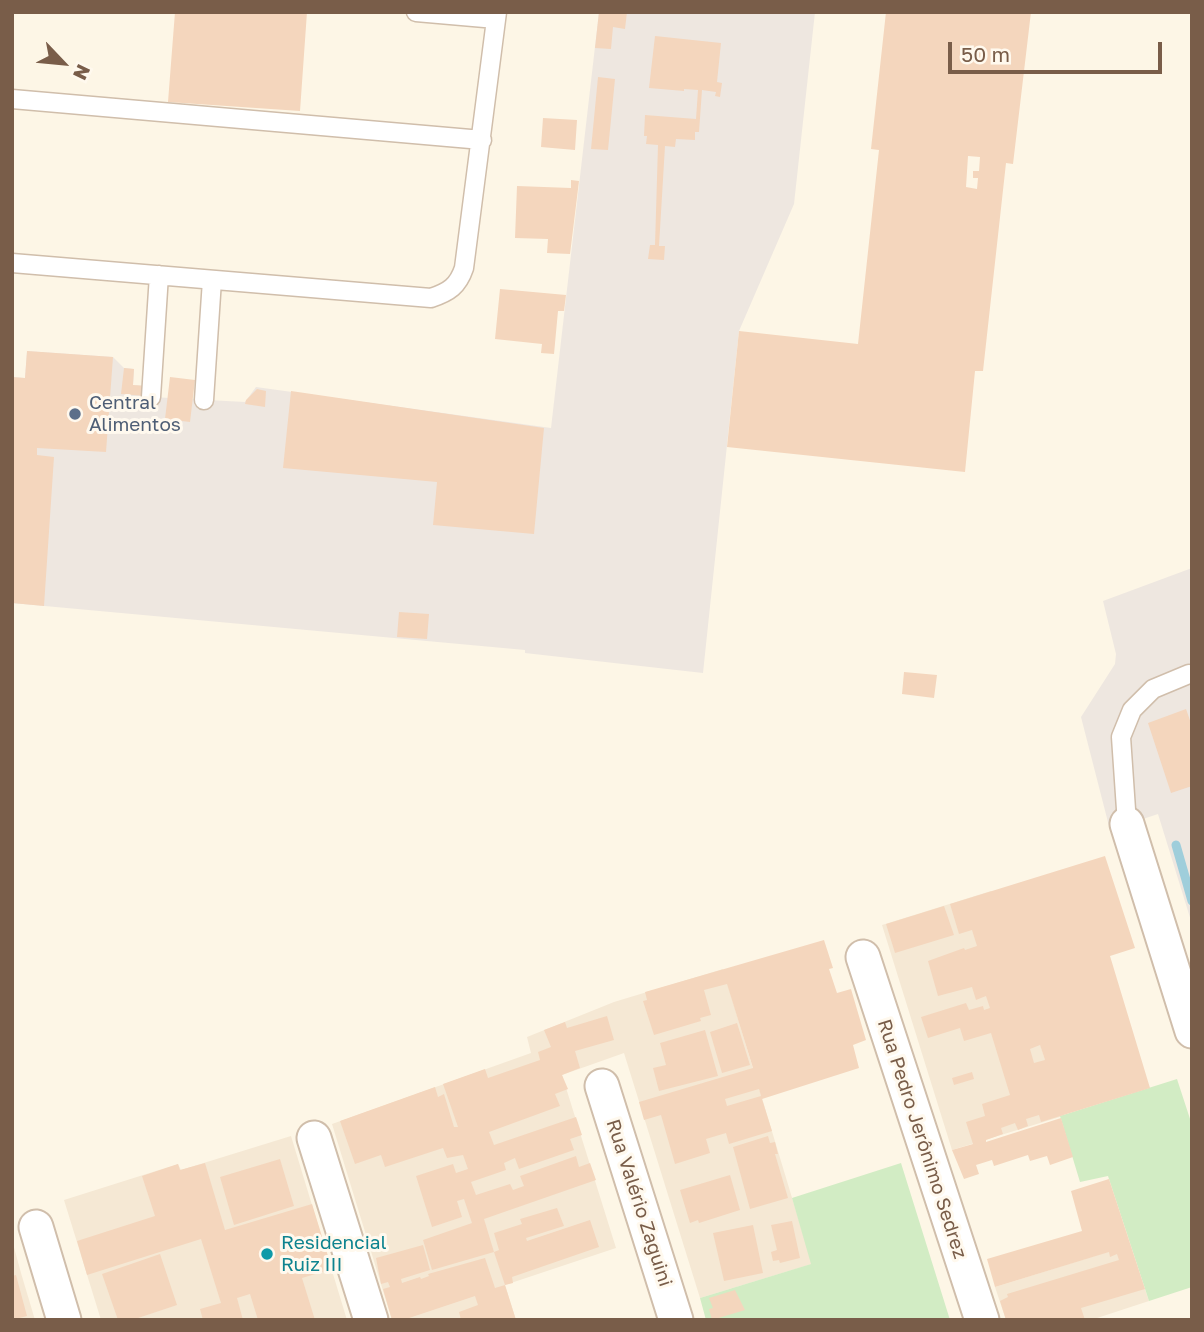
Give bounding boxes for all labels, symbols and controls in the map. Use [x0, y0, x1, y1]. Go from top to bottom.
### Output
north arrow [28, 28, 98, 98]
scale bar [952, 28, 1166, 72]
text: 50 m [961, 41, 1010, 67]
text: N [69, 61, 96, 84]
place label: Central Alimentos [89, 392, 181, 436]
marker: Central Alimentos [67, 406, 83, 422]
street label: Rua Pedro Jerônimo Sedrez [872, 1016, 972, 1262]
street label: Rua Valério Zaguini [601, 1116, 677, 1290]
place label: Residencial Ruiz III [281, 1232, 387, 1276]
marker: Residencial Ruiz III [259, 1246, 275, 1262]

